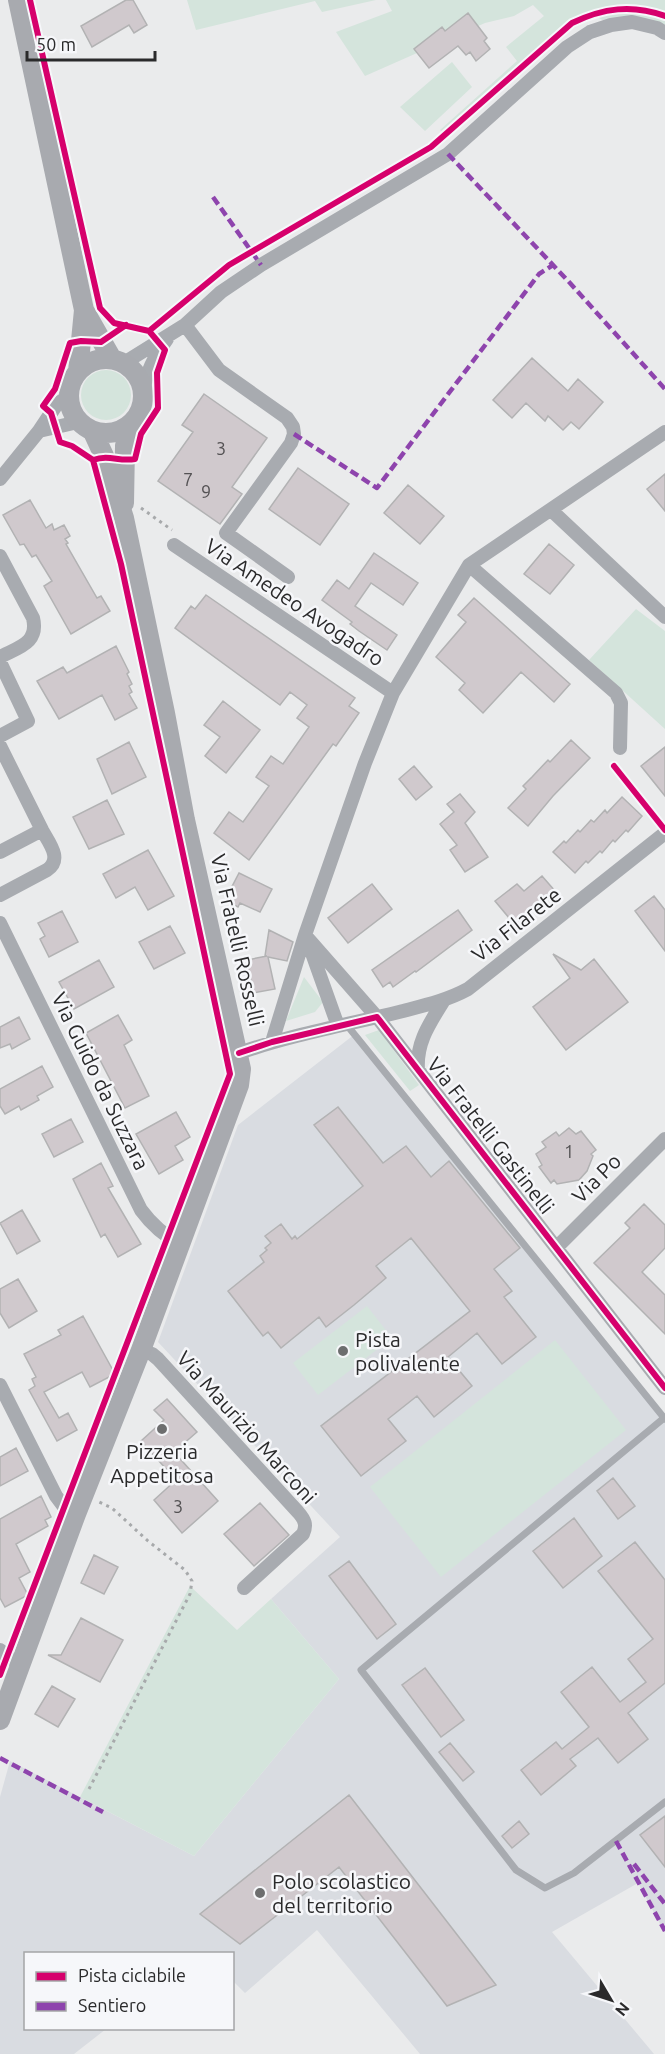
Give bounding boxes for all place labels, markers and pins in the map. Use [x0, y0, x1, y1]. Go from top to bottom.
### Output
place label: Pista polivalente [355, 1327, 460, 1375]
marker: Pista polivalente [336, 1344, 350, 1358]
marker: Pizzeria Appetitosa [155, 1422, 169, 1436]
place label: Pizzeria Appetitosa [110, 1439, 214, 1487]
place label: Polo scolastico del territorio [272, 1869, 411, 1917]
marker: Polo scolastico del territorio [253, 1886, 267, 1900]

